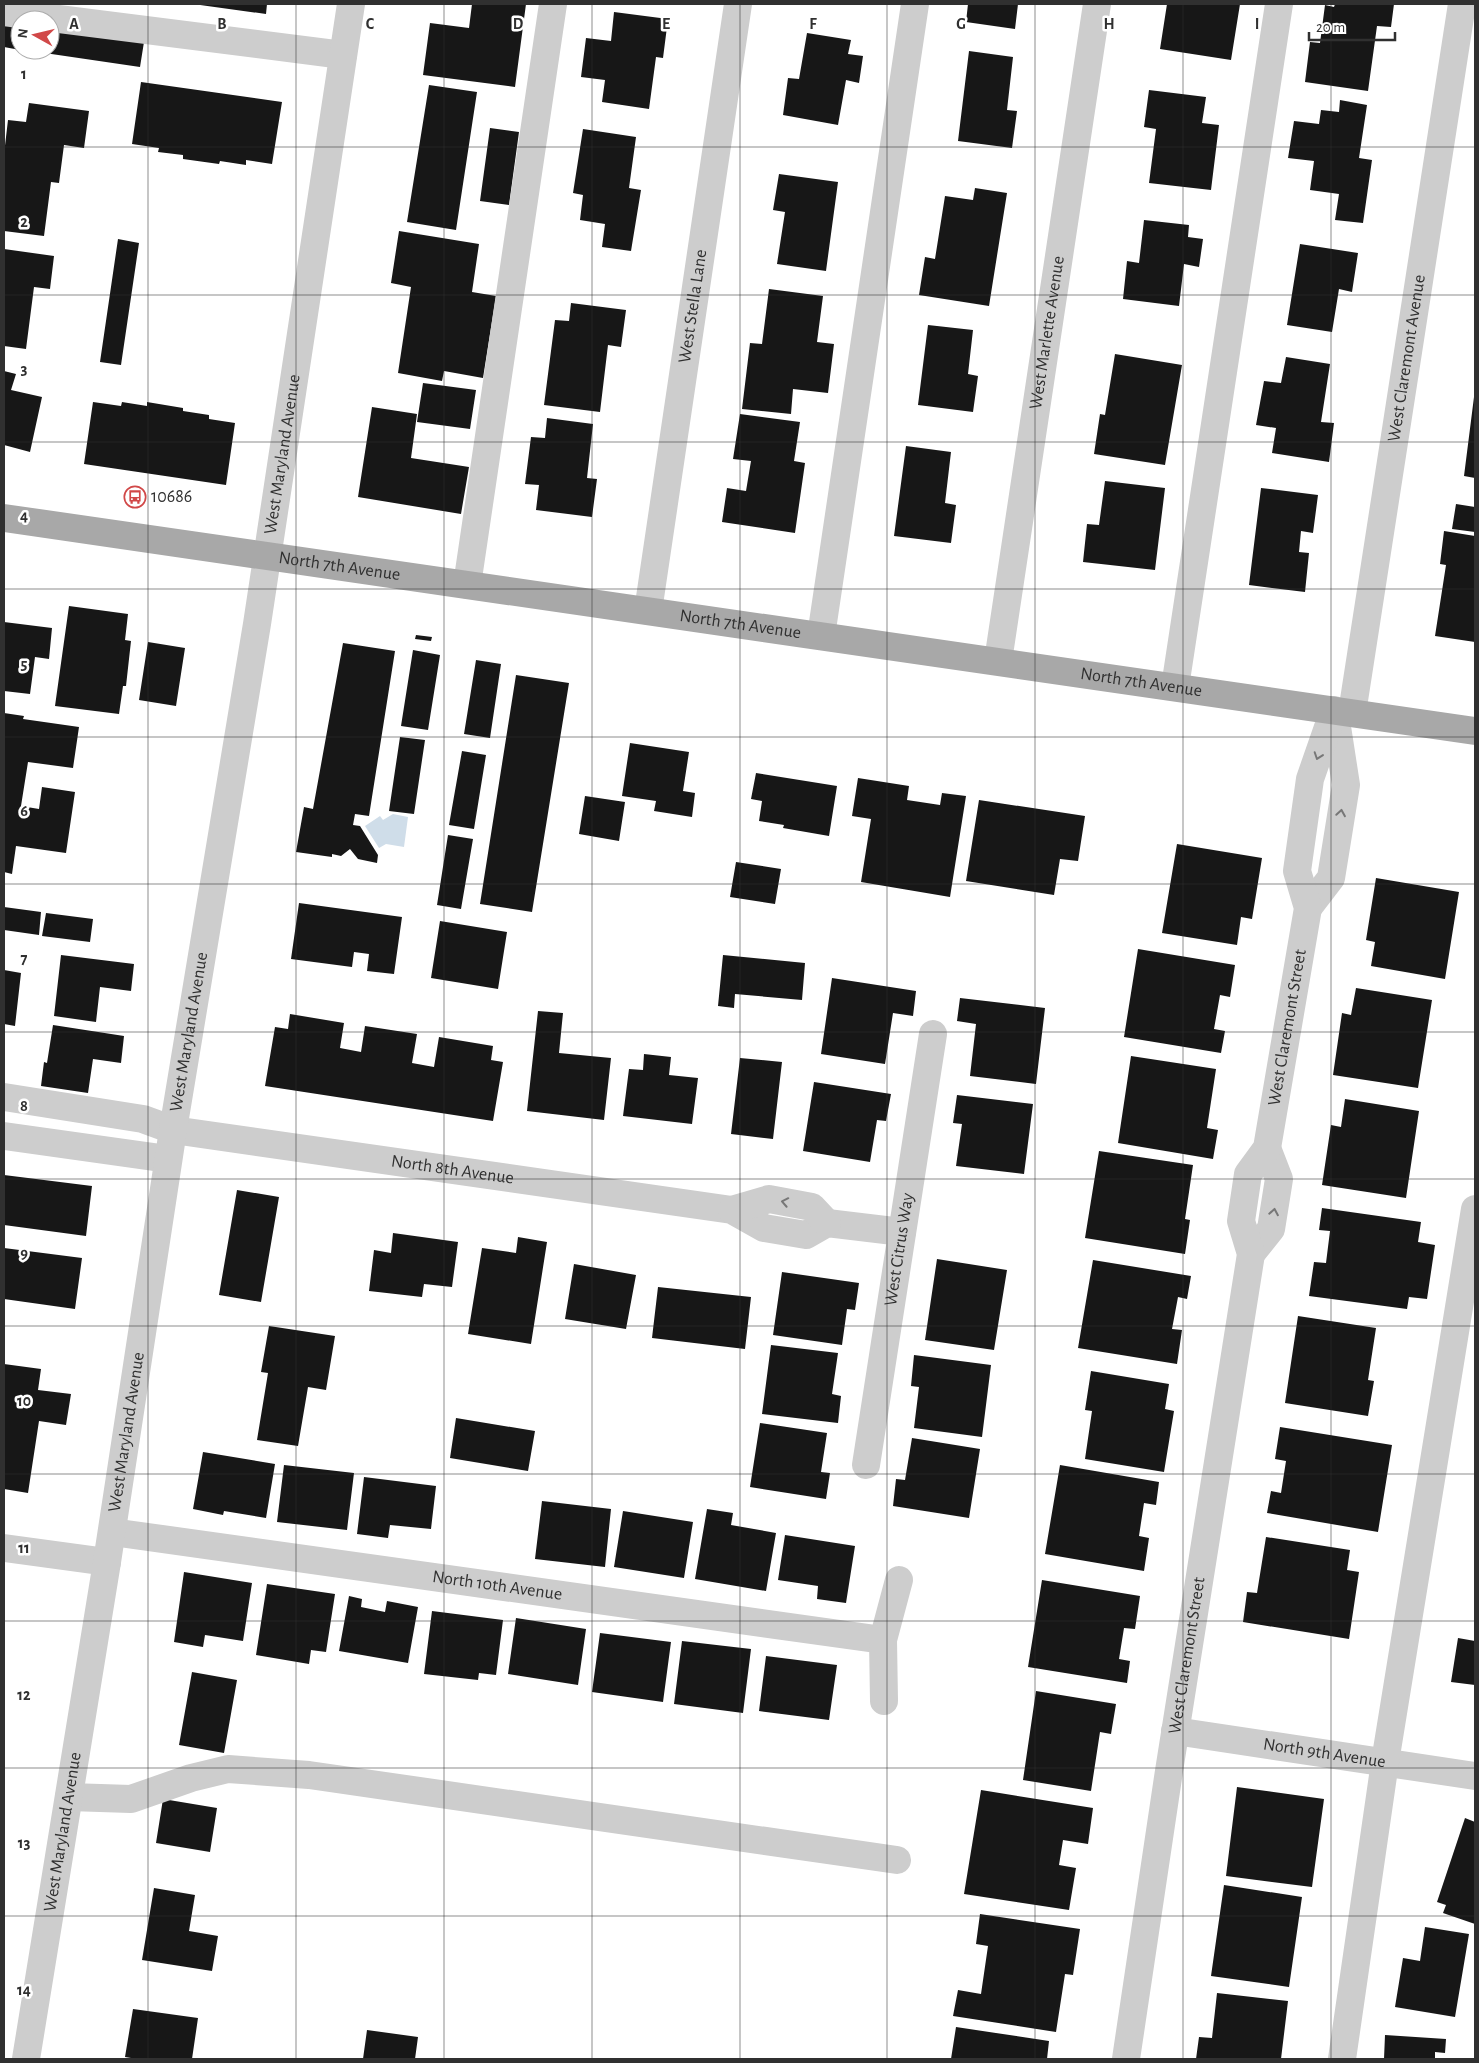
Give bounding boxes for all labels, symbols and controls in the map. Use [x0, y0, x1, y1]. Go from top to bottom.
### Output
north arrow [10, 10, 60, 60]
scale bar [1309, 10, 1395, 42]
text: A [69, 16, 79, 32]
text: B [217, 16, 227, 32]
text: C [366, 16, 375, 32]
text: D [513, 16, 524, 32]
text: E [662, 16, 670, 32]
text: F [809, 16, 817, 32]
text: G [956, 16, 966, 32]
text: H [1103, 16, 1115, 32]
text: I [1255, 16, 1259, 32]
text: 20 m [1316, 20, 1345, 35]
text: N [16, 28, 31, 39]
text: 1 [21, 66, 27, 82]
text: 2 [20, 214, 28, 230]
street label: West Stella Lane [676, 248, 710, 364]
street label: West Marlette Avenue [1027, 255, 1068, 411]
street label: West Claremont Avenue [1385, 273, 1429, 443]
text: 3 [21, 361, 28, 377]
street label: West Maryland Avenue [262, 373, 304, 536]
bus stop icon: 10686 [123, 485, 147, 509]
place label: 10686 [151, 488, 192, 506]
text: 4 [20, 508, 28, 524]
street label: North 7th Avenue [277, 549, 402, 584]
street label: North 7th Avenue [678, 607, 802, 642]
text: 5 [21, 656, 28, 672]
street label: North 7th Avenue [1079, 665, 1203, 700]
one-way arrow [1314, 751, 1324, 760]
text: 6 [20, 803, 28, 819]
one-way arrow [1336, 808, 1346, 817]
street label: West Claremont Street [1265, 948, 1310, 1107]
text: 7 [21, 951, 28, 967]
street label: West Maryland Avenue [167, 951, 211, 1113]
text: 8 [20, 1098, 28, 1114]
street label: North 8th Avenue [390, 1152, 515, 1188]
street label: West Citrus Way [882, 1192, 917, 1307]
one-way arrow [781, 1198, 790, 1208]
one-way arrow [1268, 1208, 1278, 1217]
text: 9 [20, 1245, 28, 1261]
street label: West Maryland Avenue [106, 1351, 148, 1513]
text: 10 [17, 1393, 31, 1409]
text: 11 [18, 1540, 30, 1556]
street label: North 10th Avenue [431, 1568, 563, 1604]
street label: West Claremont Street [1166, 1576, 1209, 1735]
text: 12 [17, 1687, 31, 1703]
street label: North 9th Avenue [1262, 1735, 1387, 1771]
street label: West Maryland Avenue [41, 1751, 85, 1913]
text: 13 [18, 1835, 30, 1851]
text: 14 [17, 1982, 31, 1998]

